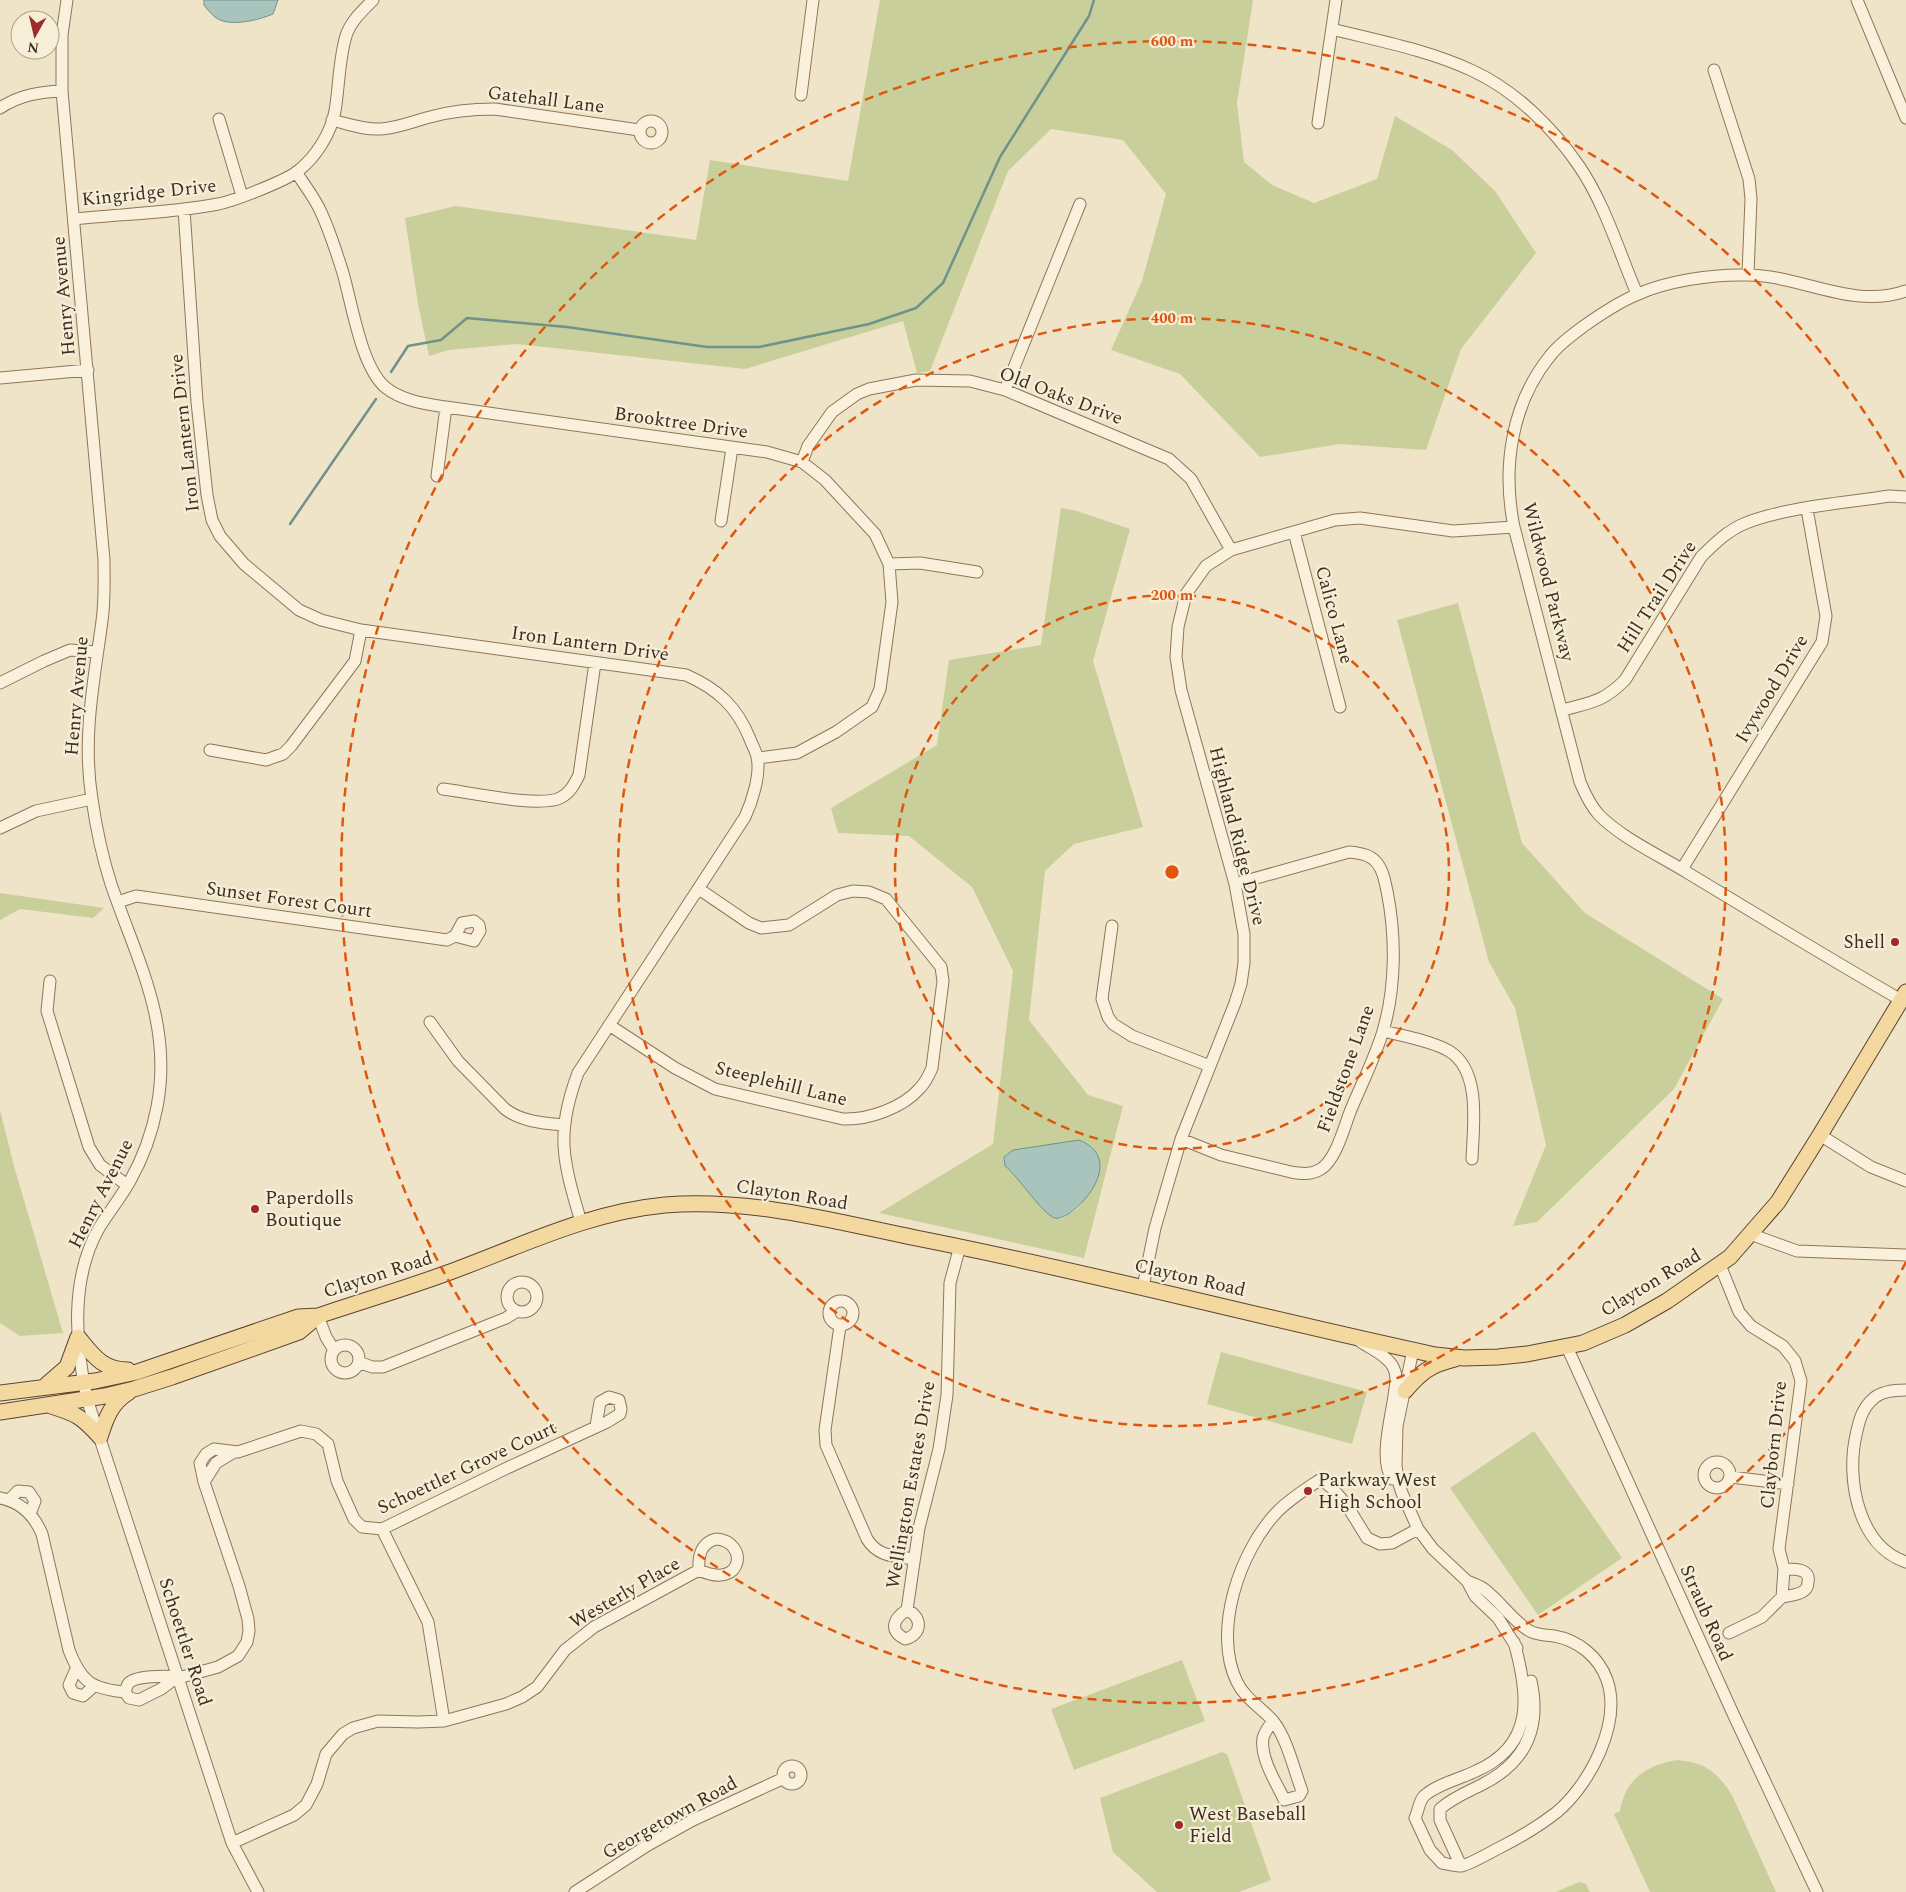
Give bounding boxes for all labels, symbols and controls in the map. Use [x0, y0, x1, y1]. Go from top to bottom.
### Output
north arrow [10, 10, 60, 60]
text: 600 m [1151, 30, 1194, 53]
text: N [26, 36, 40, 59]
street label: Gatehall Lane [486, 78, 606, 122]
street label: Kingridge Drive [80, 172, 218, 214]
street label: Henry Avenue [44, 235, 84, 357]
text: 400 m [1151, 307, 1194, 330]
street label: Iron Lantern Drive [162, 352, 208, 514]
street label: Old Oaks Drive [995, 359, 1127, 433]
street label: Brooktree Drive [612, 399, 750, 447]
street label: Wildwood Parkway [1514, 500, 1582, 665]
street label: Hill Trail Drive [1610, 535, 1704, 659]
street label: Calico Lane [1307, 563, 1361, 667]
text: 200 m [1151, 584, 1194, 607]
street label: Iron Lantern Drive [509, 619, 671, 669]
street label: Ivywood Drive [1728, 629, 1816, 749]
street label: Henry Avenue [57, 635, 97, 757]
street label: Highland Ridge Drive [1201, 743, 1273, 929]
centre of rings [1163, 863, 1181, 881]
street label: Sunset Forest Court [204, 874, 374, 926]
place label: Shell [1843, 928, 1885, 957]
marker: Shell [1889, 936, 1901, 948]
street label: Fieldstone Lane [1309, 1001, 1383, 1137]
street label: Steeplehill Lane [712, 1054, 850, 1114]
street label: Henry Avenue [61, 1134, 141, 1254]
street label: Clayton Road [734, 1172, 850, 1218]
place label: Paperdolls Boutique [265, 1184, 354, 1235]
marker: Paperdolls Boutique [249, 1203, 261, 1215]
street label: Clayton Road [1595, 1241, 1707, 1325]
street label: Clayton Road [320, 1244, 436, 1306]
street label: Clayton Road [1132, 1251, 1248, 1305]
street label: Wellington Estates Drive [878, 1379, 944, 1591]
street label: Clayborn Drive [1753, 1380, 1795, 1510]
street label: Schoettler Grove Court [372, 1414, 562, 1522]
place label: Parkway West High School [1318, 1466, 1437, 1517]
marker: Parkway West High School [1302, 1485, 1314, 1497]
street label: Westerly Place [564, 1550, 686, 1636]
street label: Straub Road [1672, 1560, 1740, 1666]
street label: Schoettler Road [151, 1574, 219, 1710]
street label: Georgetown Road [597, 1769, 743, 1867]
place label: West Baseball Field [1189, 1800, 1306, 1851]
marker: West Baseball Field [1173, 1819, 1185, 1831]

